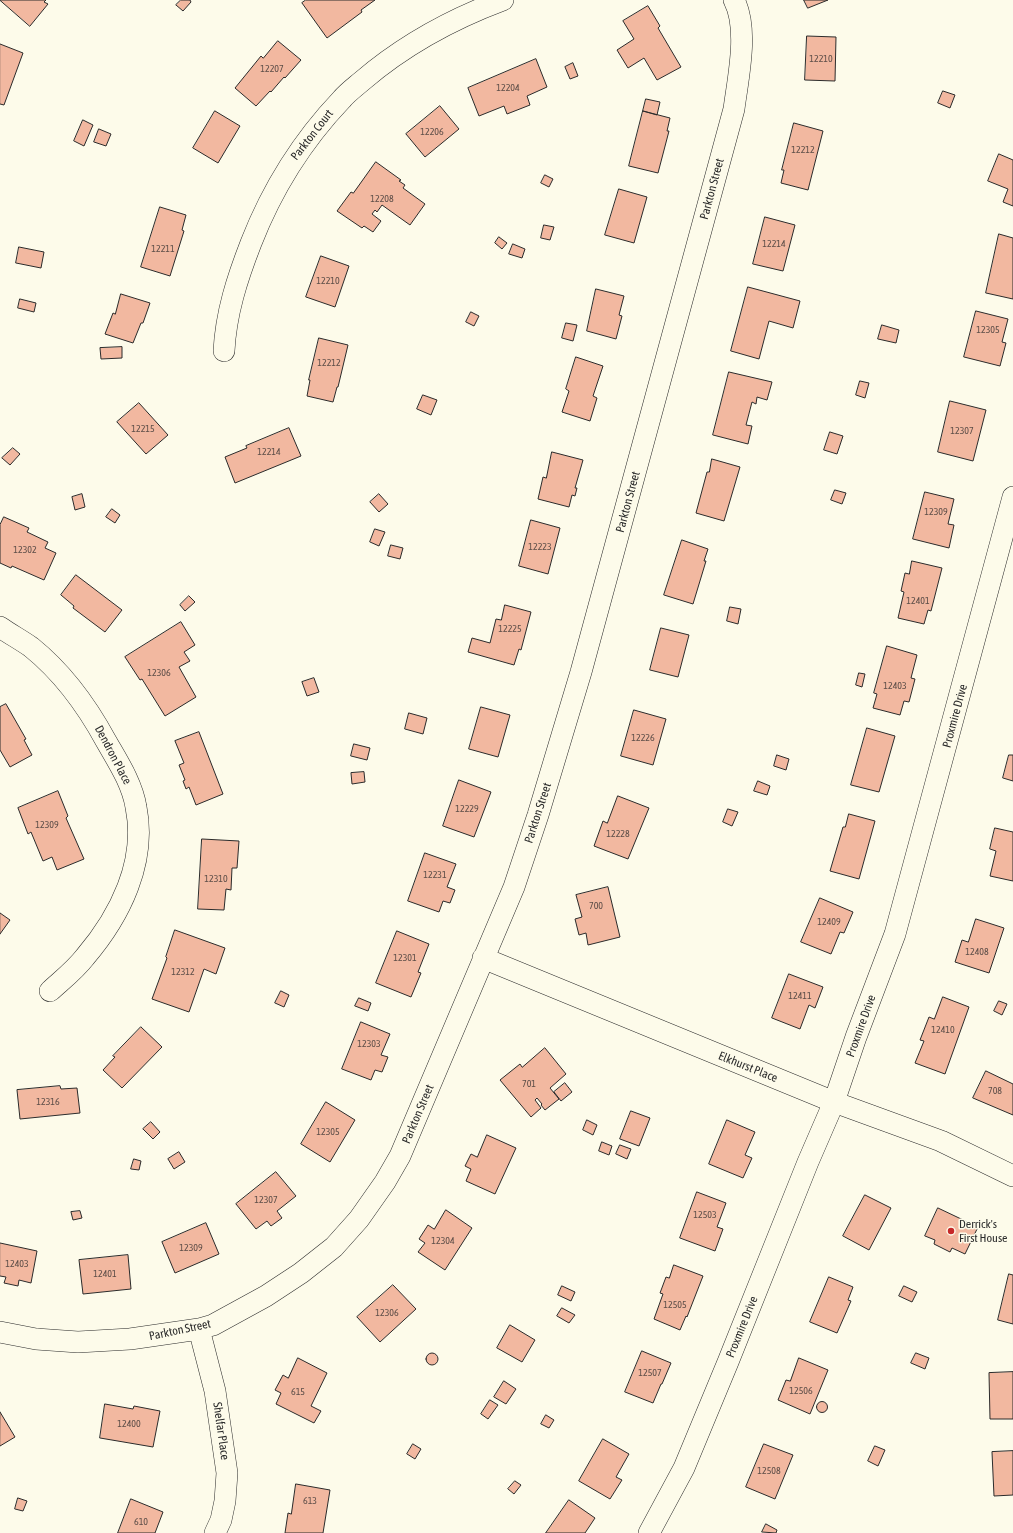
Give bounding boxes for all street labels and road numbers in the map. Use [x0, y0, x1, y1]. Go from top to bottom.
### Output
street label: Parkton Court [288, 107, 336, 163]
street label: Parkton Street [697, 157, 727, 221]
street label: Parkton Street [613, 470, 643, 534]
street label: Proxmire Drive [940, 683, 970, 749]
street label: Dendron Place [91, 723, 135, 787]
street label: Parkton Street [521, 781, 555, 845]
street label: Proxmire Drive [843, 993, 879, 1059]
street label: Elkhurst Place [716, 1049, 780, 1085]
street label: Parkton Street [399, 1082, 437, 1146]
street label: Proxmire Drive [723, 1294, 761, 1360]
street label: Parkton Street [148, 1316, 212, 1344]
street label: Shelfar Place [210, 1401, 232, 1461]

